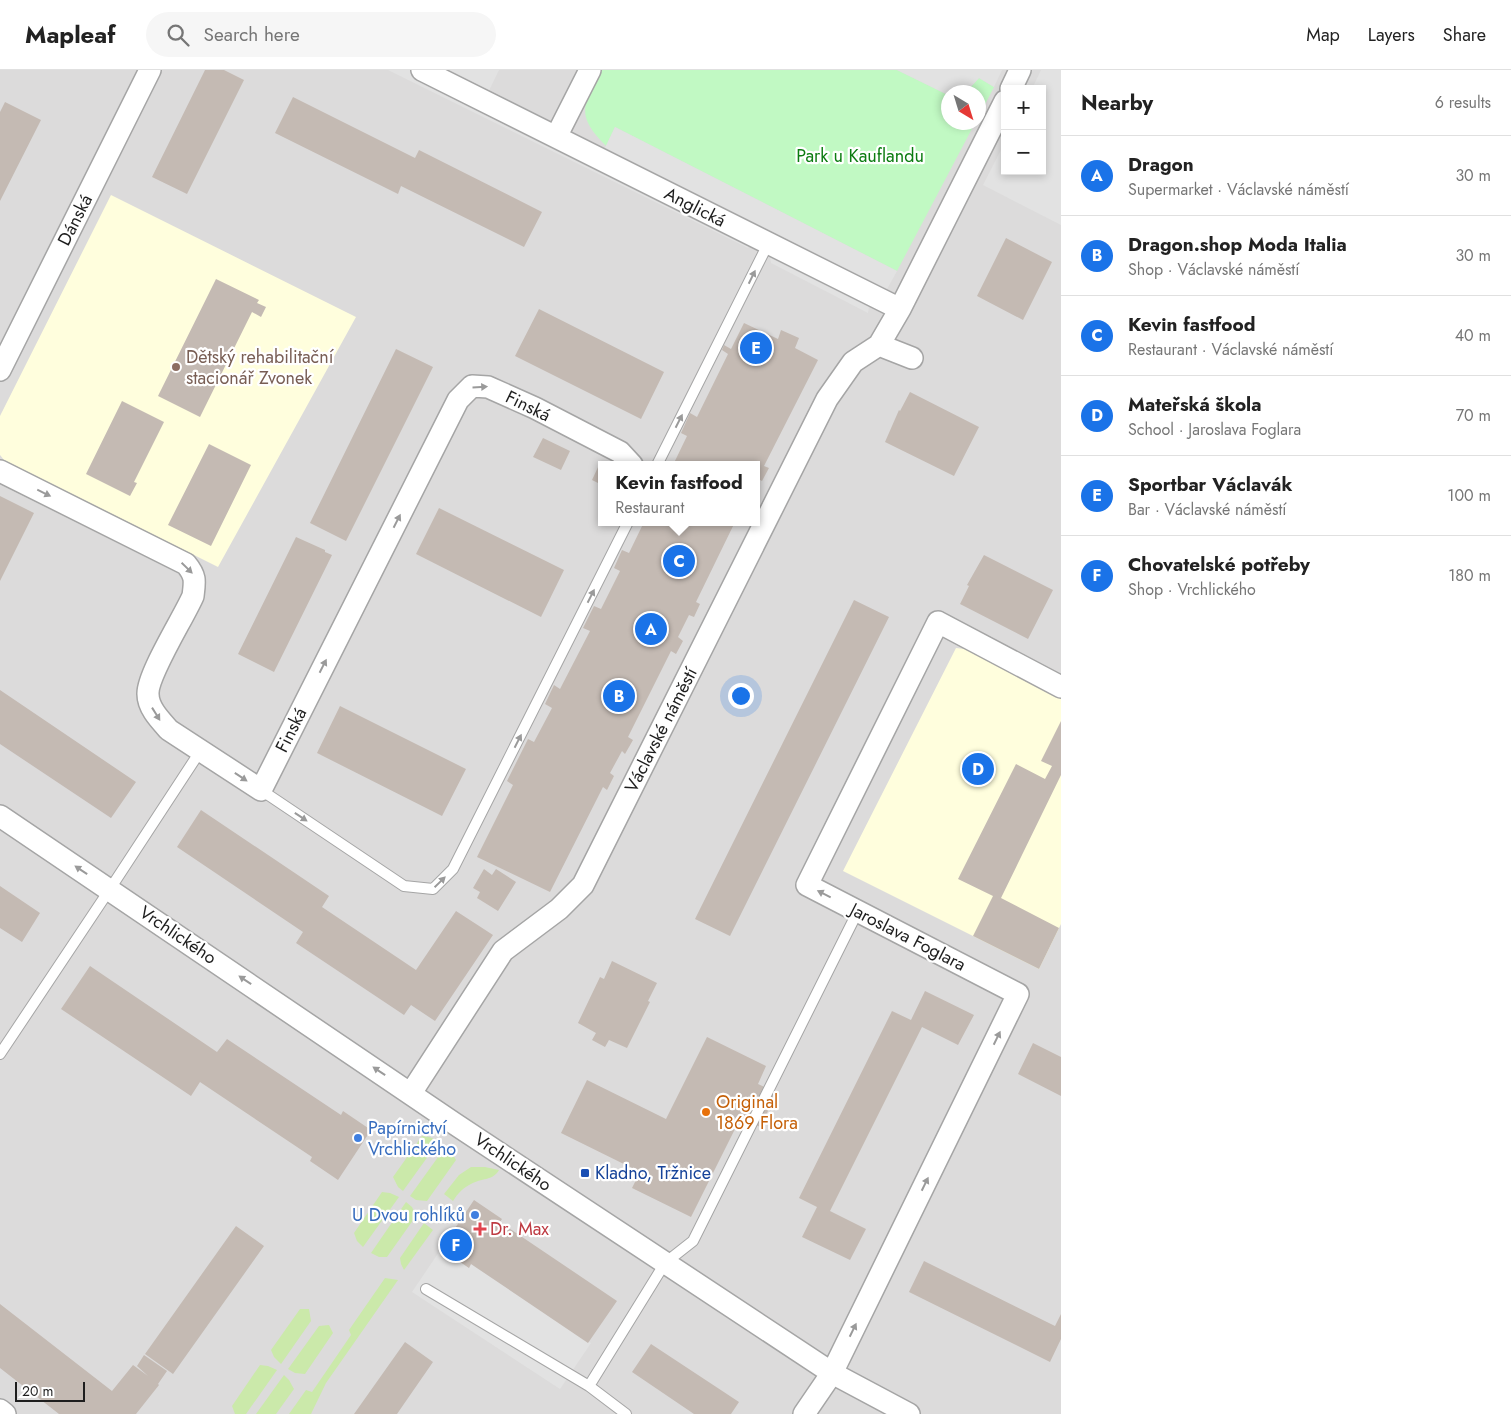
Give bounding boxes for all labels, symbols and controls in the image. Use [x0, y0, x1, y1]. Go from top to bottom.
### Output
search box [146, 12, 496, 57]
text: Mapleaf [25, 17, 116, 52]
icon: search [164, 21, 192, 49]
text: Search here [204, 21, 300, 48]
text: Map [1306, 22, 1340, 48]
text: Layers [1368, 22, 1415, 48]
text: Share [1443, 22, 1486, 48]
north arrow [941, 85, 986, 130]
map controls [1001, 85, 1046, 175]
button: + [1001, 85, 1046, 130]
text: Nearby [1081, 88, 1153, 118]
text: 6 results [1435, 91, 1491, 114]
button: − [1001, 130, 1046, 175]
park label: Park u Kauflandu [796, 143, 924, 169]
text: Dragon [1128, 151, 1194, 178]
text: A [1091, 164, 1103, 187]
text: 30 m [1455, 164, 1491, 187]
text: Supermarket · Václavské náměstí [1128, 178, 1349, 201]
street label: Anglická [660, 181, 730, 233]
street label: Dánská [51, 190, 99, 250]
text: Dragon.shop Moda Italia [1128, 231, 1347, 258]
text: B [1092, 244, 1102, 267]
text: 30 m [1455, 244, 1491, 267]
text: Shop · Václavské náměstí [1128, 258, 1299, 281]
one-way arrow [748, 269, 757, 284]
text: Kevin fastfood [1128, 311, 1255, 338]
text: C [1091, 324, 1103, 347]
text: 40 m [1455, 324, 1491, 347]
pin: E [740, 329, 772, 367]
text: Restaurant · Václavské náměstí [1128, 338, 1333, 361]
place label: Dětský rehabilitační stacionář Zvonek [186, 344, 335, 391]
marker: Dětský rehabilitační stacionář Zvonek [170, 361, 182, 373]
one-way arrow [472, 383, 488, 391]
street label: Finská [501, 384, 555, 428]
text: Mateřská škola [1128, 391, 1262, 418]
text: D [1091, 404, 1103, 427]
text: 70 m [1456, 404, 1491, 427]
one-way arrow [675, 414, 683, 429]
text: School · Jaroslava Foglara [1128, 418, 1301, 441]
popup [598, 461, 760, 526]
text: Kevin fastfood [615, 469, 743, 496]
text: Sportbar Václavák [1128, 471, 1292, 498]
text: E [1092, 484, 1102, 507]
text: 100 m [1447, 484, 1491, 507]
one-way arrow [36, 489, 51, 497]
text: Restaurant [615, 496, 684, 519]
text: Bar · Václavské náměstí [1128, 498, 1286, 521]
one-way arrow [393, 514, 401, 528]
pin: C [663, 542, 695, 580]
text: Chovatelské potřeby [1128, 551, 1310, 578]
one-way arrow [181, 562, 193, 574]
text: F [1093, 564, 1101, 587]
text: 180 m [1448, 564, 1491, 587]
text: Shop · Vrchlického [1128, 578, 1256, 601]
one-way arrow [587, 588, 595, 603]
pin: A [635, 610, 667, 648]
one-way arrow [320, 659, 328, 673]
street label: Václavské náměstí [618, 662, 704, 797]
pin: B [603, 677, 635, 715]
your location [728, 683, 754, 709]
street label: Finská [269, 703, 313, 757]
one-way arrow [151, 708, 161, 721]
one-way arrow [514, 734, 522, 748]
pin: D [962, 750, 994, 788]
one-way arrow [234, 772, 248, 782]
one-way arrow [295, 812, 308, 822]
one-way arrow [75, 865, 88, 875]
one-way arrow [434, 877, 446, 889]
one-way arrow [817, 890, 831, 898]
street label: Jaroslava Foglara [844, 896, 970, 977]
street label: Vrchlického [134, 900, 222, 971]
one-way arrow [238, 975, 252, 985]
one-way arrow [993, 1031, 1001, 1045]
one-way arrow [373, 1067, 386, 1076]
place label: Original 1869 Flora [716, 1089, 798, 1136]
marker: Original 1869 Flora [700, 1106, 712, 1118]
place label: Papírnictví Vrchlického [368, 1115, 456, 1162]
street label: Vrchlického [469, 1127, 557, 1198]
marker: Papírnictví Vrchlického [352, 1132, 364, 1144]
place label: Kladno, Tržnice [595, 1160, 711, 1186]
marker: Kladno, Tržnice [579, 1167, 591, 1179]
one-way arrow [921, 1177, 929, 1191]
place label: U Dvou rohlíků [352, 1202, 465, 1228]
marker: U Dvou rohlíků [469, 1209, 481, 1221]
place label: Dr. Max [490, 1216, 549, 1242]
marker: Dr. Max [474, 1223, 486, 1235]
pin: F [440, 1226, 472, 1264]
one-way arrow [849, 1322, 857, 1337]
scale bar [15, 1379, 85, 1402]
text: 20 m [22, 1381, 54, 1401]

